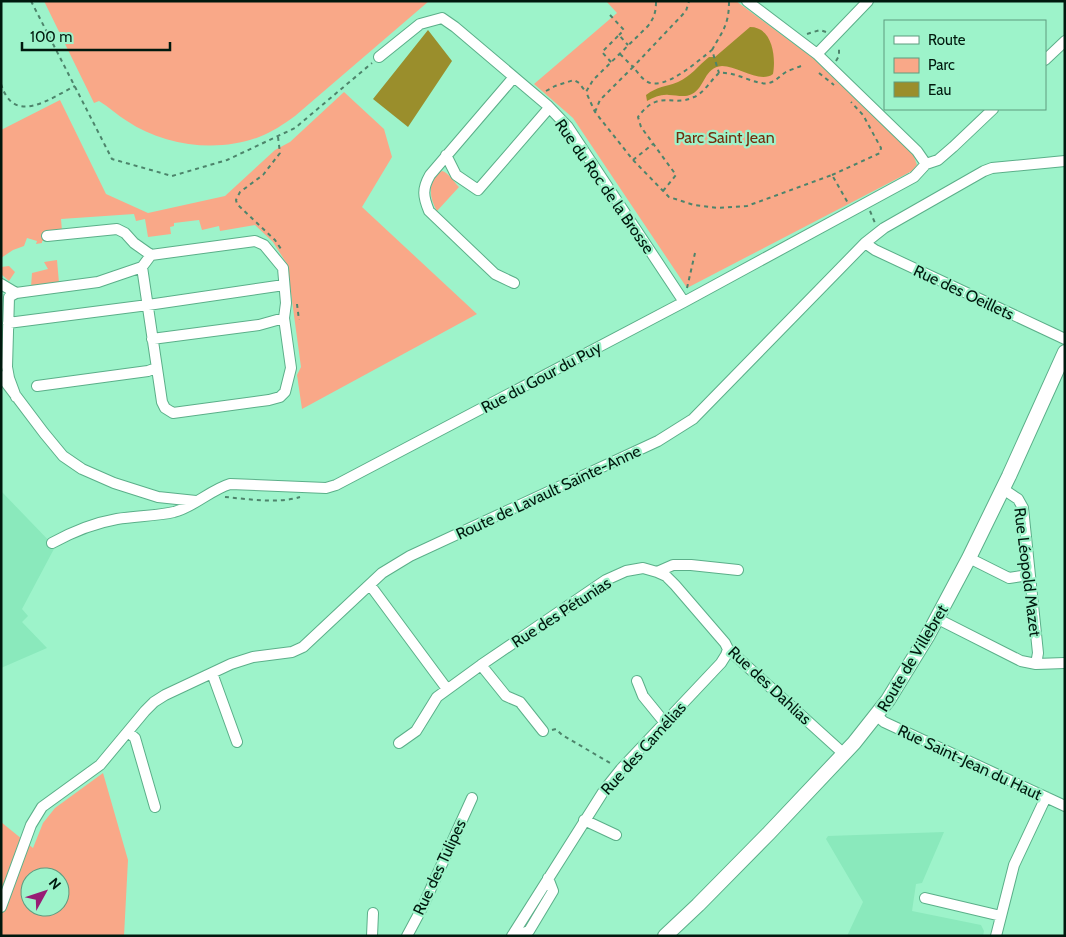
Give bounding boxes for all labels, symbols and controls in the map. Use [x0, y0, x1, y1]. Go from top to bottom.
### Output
scale bar [22, 20, 170, 52]
legend [884, 20, 1046, 110]
text: 100 m [30, 28, 72, 46]
text: Route [928, 31, 966, 49]
text: Parc [928, 56, 955, 74]
text: Eau [928, 81, 951, 99]
street label: Rue du Roc de la Brosse [551, 115, 658, 257]
park label: Parc Saint Jean [675, 128, 775, 147]
street label: Rue des Oeillets [911, 261, 1017, 324]
street label: Rue du Gour du Puy [478, 338, 605, 417]
street label: Route de Lavault Sainte-Anne [453, 441, 644, 544]
street label: Rue Léopold Mazet [1010, 506, 1045, 638]
street label: Rue des Pétunias [508, 573, 615, 652]
street label: Route de Villebret [873, 601, 952, 715]
street label: Rue des Dahlias [724, 642, 815, 729]
street label: Rue des Camélias [597, 698, 690, 799]
street label: Rue Saint-Jean du Haut [895, 721, 1045, 804]
street label: Rue des Tulipes [409, 816, 470, 918]
north arrow [20, 867, 70, 917]
text: N [45, 874, 65, 893]

